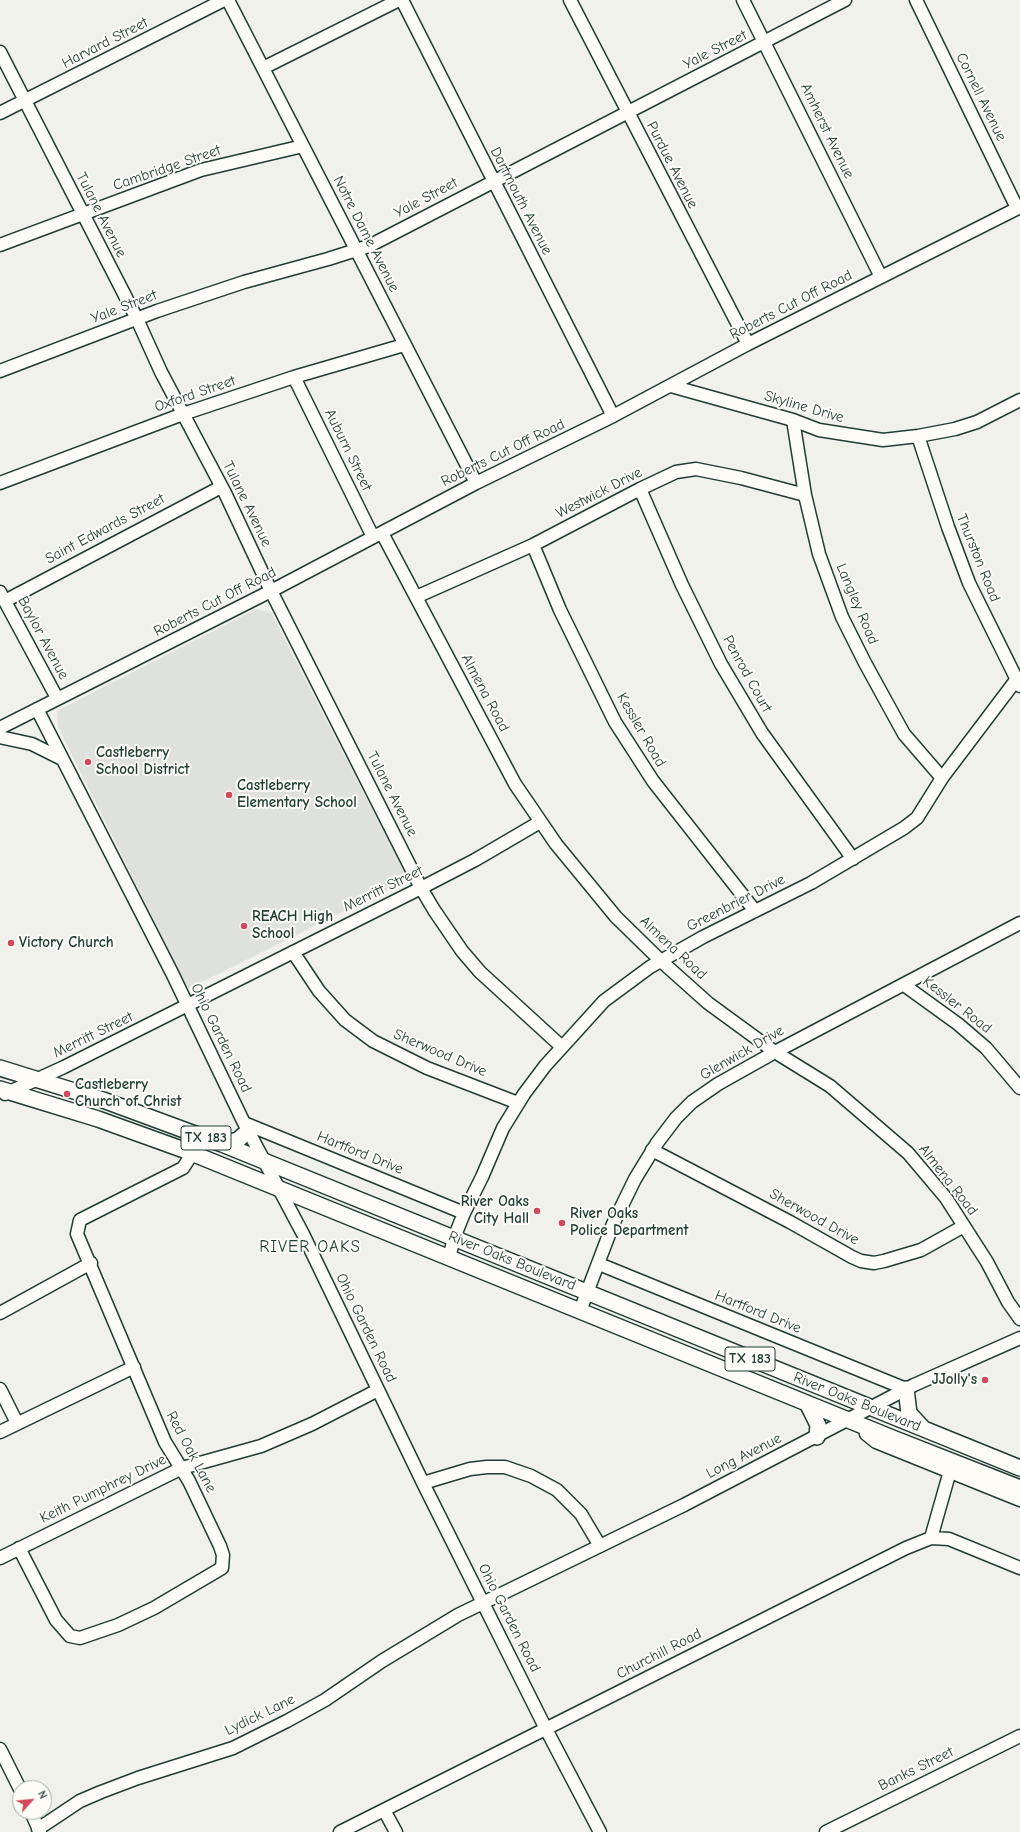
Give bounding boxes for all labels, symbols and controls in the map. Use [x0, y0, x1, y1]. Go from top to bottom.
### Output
street label: Harvard Street [59, 14, 151, 72]
street label: Yale Street [680, 26, 750, 74]
street label: Cornell Avenue [952, 50, 1010, 144]
street label: Amherst Avenue [796, 80, 858, 182]
street label: Purdue Avenue [642, 118, 702, 212]
street label: Cambridge Street [111, 141, 223, 195]
street label: Dartmouth Avenue [486, 144, 556, 258]
street label: Tulane Avenue [72, 169, 130, 261]
street label: Notre Dame Avenue [329, 173, 403, 295]
street label: Yale Street [391, 174, 461, 222]
street label: Roberts Cut Off Road [727, 266, 855, 344]
street label: Yale Street [89, 286, 159, 328]
street label: Oxford Street [152, 372, 238, 416]
street label: Skyline Drive [762, 387, 846, 427]
street label: Auburn Street [320, 406, 376, 494]
street label: Roberts Cut Off Road [438, 415, 568, 491]
street label: Tulane Avenue [219, 458, 275, 550]
street label: Westwick Drive [553, 464, 645, 522]
street label: Saint Edwards Street [42, 490, 168, 568]
street label: Thurston Road [952, 511, 1004, 605]
street label: Langley Road [832, 561, 882, 647]
street label: Roberts Cut Off Road [151, 563, 279, 641]
street label: Baylor Avenue [14, 593, 72, 683]
street label: Penrod Court [718, 632, 776, 716]
street label: Almena Road [457, 651, 513, 735]
street label: Kessler Road [613, 690, 669, 770]
place label: Castleberry School District [96, 744, 189, 779]
street label: Tulane Avenue [363, 748, 421, 840]
marker: Castleberry School District [83, 757, 93, 767]
place label: Castleberry Elementary School [237, 777, 357, 812]
marker: Castleberry Elementary School [224, 790, 234, 800]
street label: Merritt Street [340, 862, 426, 916]
street label: Greenbrier Drive [684, 870, 788, 936]
place label: REACH High School [252, 908, 333, 943]
street label: Almena Road [636, 912, 710, 984]
marker: REACH High School [239, 921, 249, 931]
place label: Victory Church [19, 934, 114, 952]
marker: Victory Church [6, 938, 16, 948]
street label: Kessler Road [919, 972, 995, 1038]
street label: Ohio Garden Road [187, 980, 255, 1096]
street label: Merritt Street [50, 1008, 136, 1062]
street label: Glenwick Drive [697, 1022, 787, 1084]
street label: Sherwood Drive [391, 1025, 489, 1081]
place label: Castleberry Church of Christ [75, 1076, 181, 1111]
marker: Castleberry Church of Christ [62, 1089, 72, 1099]
road number: TX 183 [181, 1126, 231, 1150]
street label: Hartford Drive [314, 1128, 406, 1178]
street label: Almena Road [915, 1141, 981, 1219]
street label: Sherwood Drive [766, 1185, 862, 1249]
place label: River Oaks City Hall [461, 1193, 529, 1228]
place label: River Oaks Police Department [570, 1205, 688, 1240]
marker: River Oaks City Hall [532, 1206, 542, 1216]
marker: River Oaks Police Department [557, 1218, 567, 1228]
street label: River Oaks Boulevard [446, 1227, 578, 1295]
district label: RIVER OAKS [259, 1237, 361, 1257]
street label: Ohio Garden Road [332, 1270, 400, 1386]
street label: Hartford Drive [712, 1287, 804, 1337]
road number: TX 183 [725, 1347, 775, 1371]
street label: River Oaks Boulevard [791, 1368, 923, 1436]
place label: JJolly's [932, 1371, 977, 1389]
marker: JJolly's [980, 1375, 990, 1385]
street label: Red Oak Lane [162, 1408, 220, 1496]
street label: Long Avenue [703, 1429, 785, 1483]
street label: Keith Pumphrey Drive [37, 1451, 169, 1527]
street label: Ohio Garden Road [474, 1561, 544, 1675]
street label: Churchill Road [613, 1625, 705, 1683]
street label: Lydick Lane [222, 1690, 298, 1740]
street label: Banks Street [875, 1743, 957, 1795]
north arrow [12, 1780, 52, 1820]
text: N [35, 1789, 50, 1801]

